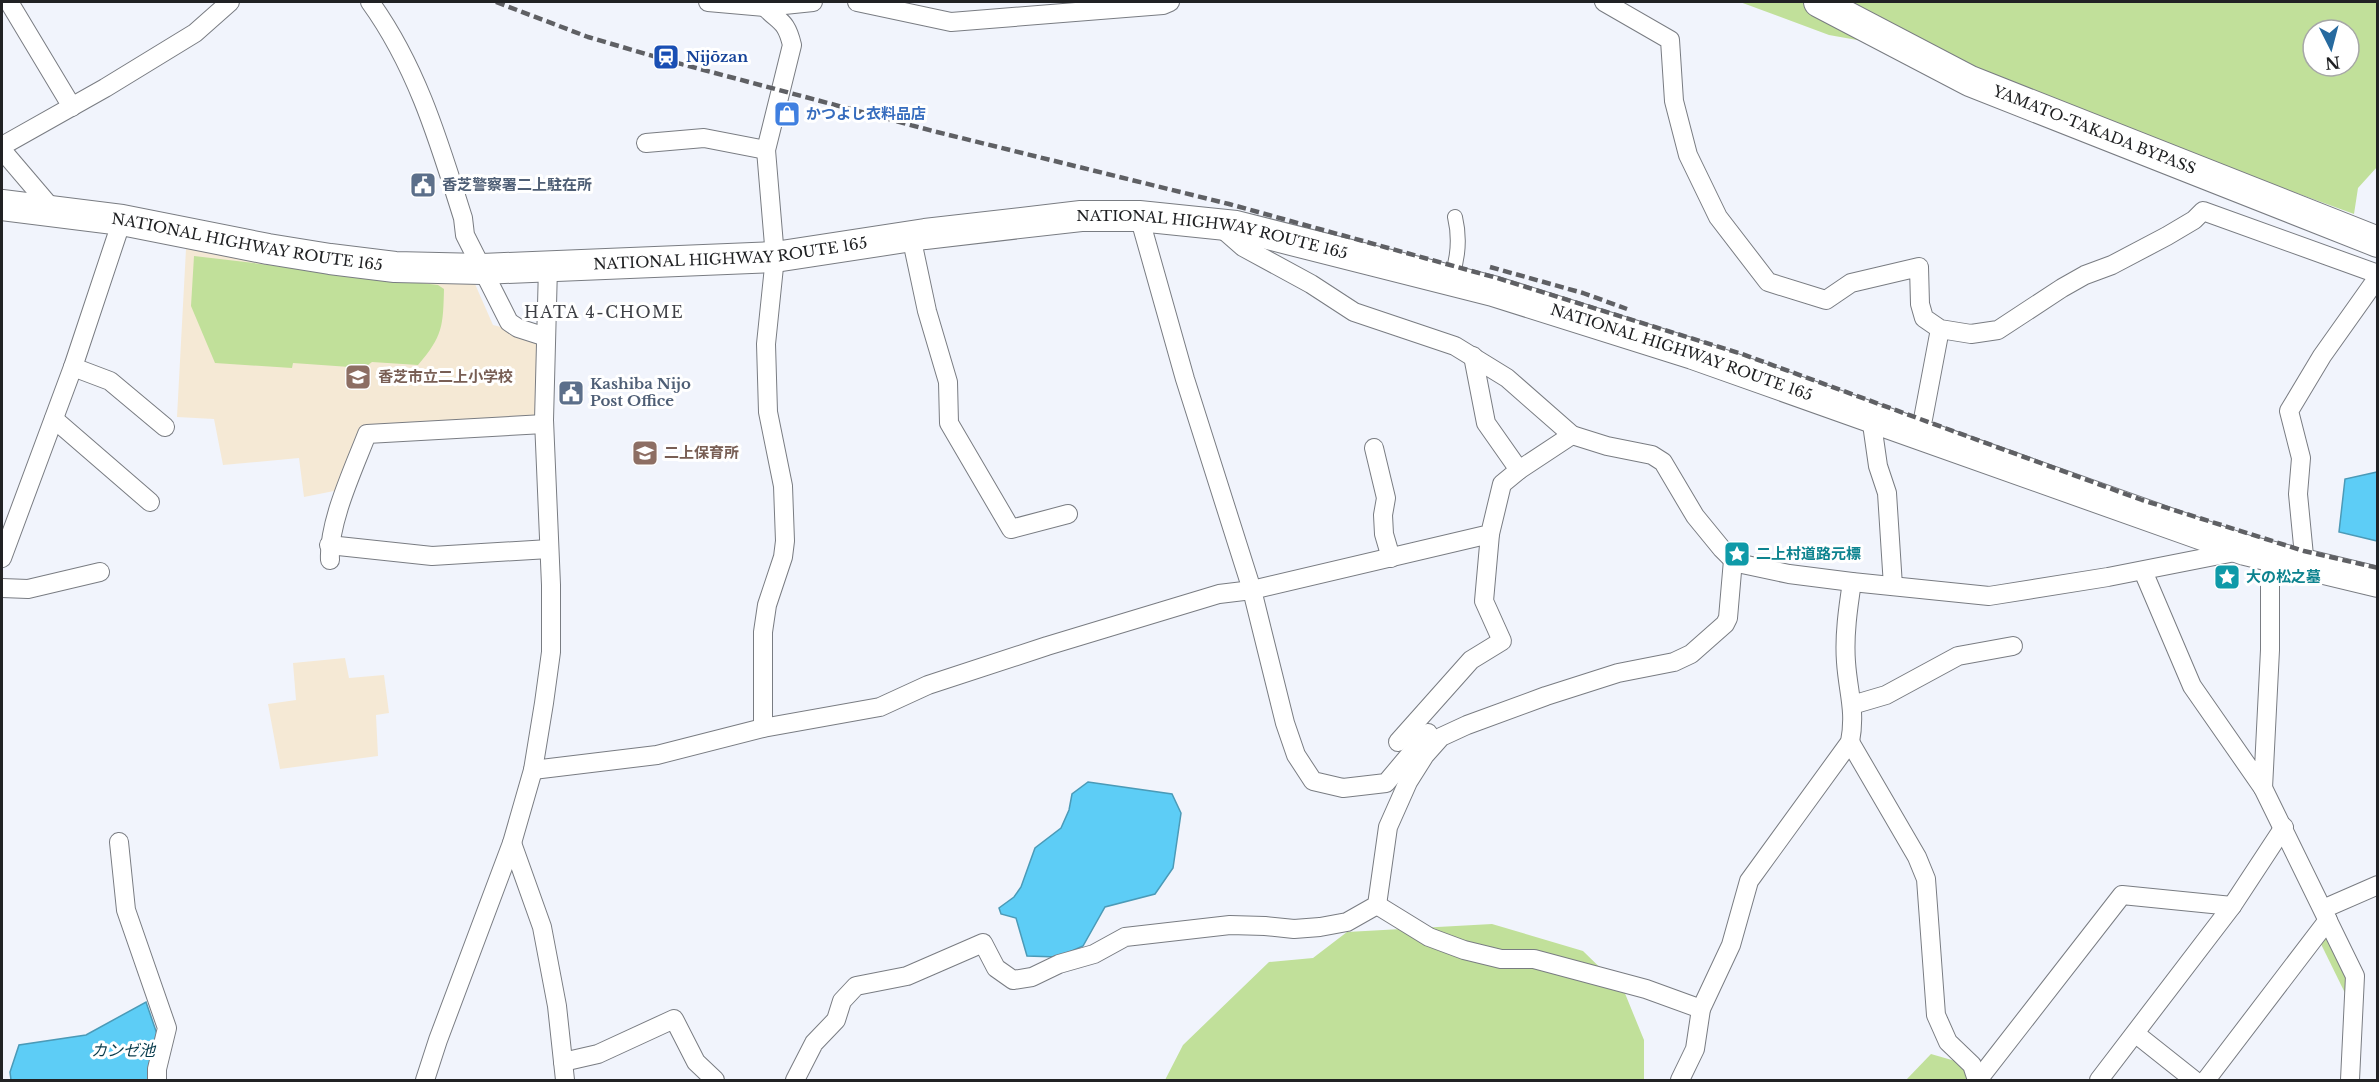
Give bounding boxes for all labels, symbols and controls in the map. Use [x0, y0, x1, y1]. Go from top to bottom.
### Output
north arrow [2301, 18, 2361, 78]
station icon: Nijōzan [651, 42, 681, 72]
place label: Nijōzan [686, 47, 748, 66]
text: N [2324, 52, 2341, 74]
street label: YAMATO-TAKADA BYPASS [1989, 81, 2199, 178]
shop icon: かつよし衣料品店 [772, 99, 802, 129]
place label: かつよし衣料品店 [806, 104, 926, 123]
public building icon: 香芝警察署二上駐在所 [408, 170, 438, 200]
place label: 香芝警察署二上駐在所 [442, 175, 592, 194]
street label: NATIONAL HIGHWAY ROUTE 165 [1076, 206, 1350, 263]
street label: NATIONAL HIGHWAY ROUTE 165 [111, 209, 384, 274]
street label: NATIONAL HIGHWAY ROUTE 165 [593, 233, 868, 273]
street label: NATIONAL HIGHWAY ROUTE 165 [1548, 300, 1815, 405]
district label: HATA 4-CHOME [524, 302, 684, 322]
school or university icon: 香芝市立二上小学校 [343, 362, 373, 392]
place label: 香芝市立二上小学校 [378, 367, 513, 386]
place label: Kashiba Nijo Post Office [590, 374, 691, 410]
public building icon: Kashiba Nijo Post Office [556, 378, 586, 408]
school or university icon: 二上保育所 [630, 438, 660, 468]
place label: 二上保育所 [664, 443, 739, 462]
place icon: 二上村道路元標 [1722, 539, 1752, 569]
place label: 二上村道路元標 [1756, 544, 1861, 563]
place icon: 大の松之墓 [2212, 562, 2242, 592]
place label: 大の松之墓 [2246, 567, 2321, 586]
water label: カンゼ池 [91, 1040, 157, 1060]

